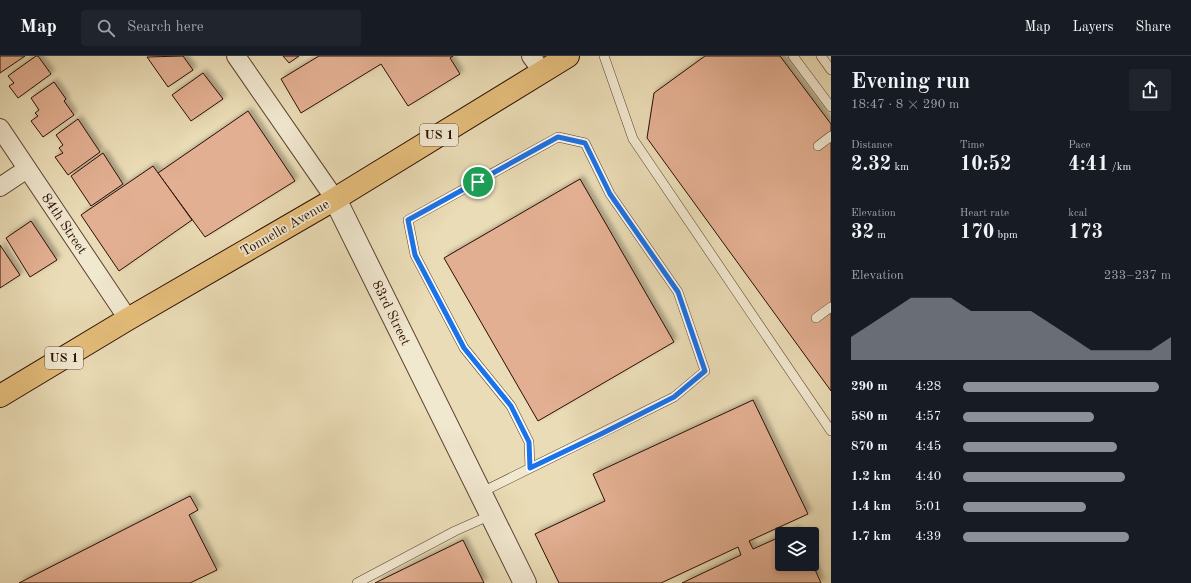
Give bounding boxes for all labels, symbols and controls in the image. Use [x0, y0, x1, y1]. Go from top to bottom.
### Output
search box [81, 10, 361, 46]
icon: search [95, 17, 117, 39]
text: Map [20, 18, 57, 37]
text: Search here [127, 20, 204, 35]
text: Map [1025, 20, 1051, 34]
text: Layers [1073, 20, 1114, 34]
text: Share [1136, 20, 1171, 34]
button: share [1129, 69, 1171, 111]
text: Evening run [851, 71, 970, 93]
text: 18:47 · 8 × 290 m [851, 98, 959, 111]
road number: US 1 [420, 124, 458, 146]
text: Distance [851, 140, 892, 151]
text: Time [960, 140, 984, 151]
text: Pace [1068, 140, 1091, 151]
text: 2.32 [851, 155, 891, 175]
text: 10:52 [960, 155, 1012, 175]
text: 4:41 [1068, 155, 1109, 175]
text: km [891, 162, 909, 173]
text: /km [1109, 162, 1131, 173]
pin [461, 165, 495, 199]
icon: arrive [467, 171, 489, 193]
street label: 84th Street [39, 191, 89, 257]
street label: Tonnelle Avenue [238, 197, 332, 259]
text: Elevation [851, 208, 896, 219]
text: Heart rate [960, 208, 1009, 219]
text: kcal [1068, 208, 1087, 219]
text: 32 [851, 223, 874, 243]
text: 170 [960, 223, 994, 243]
text: 173 [1068, 223, 1103, 243]
text: m [874, 230, 886, 241]
text: bpm [994, 230, 1018, 241]
text: Elevation [851, 269, 904, 282]
text: 233–237 m [1104, 269, 1171, 282]
street label: 83rd Street [369, 278, 413, 348]
road number: US 1 [45, 347, 83, 369]
text: 290 m [851, 380, 888, 393]
text: 4:28 [915, 380, 941, 393]
text: 580 m [851, 410, 888, 423]
text: 4:57 [915, 410, 941, 423]
text: 870 m [851, 440, 888, 453]
text: 4:45 [915, 440, 941, 453]
text: 1.2 km [851, 470, 891, 483]
text: 4:40 [915, 470, 941, 483]
text: 1.4 km [851, 500, 891, 513]
text: 5:01 [915, 500, 941, 513]
map controls [775, 527, 819, 571]
button: layers [775, 527, 819, 571]
text: 1.7 km [851, 530, 891, 543]
text: 4:39 [915, 530, 941, 543]

